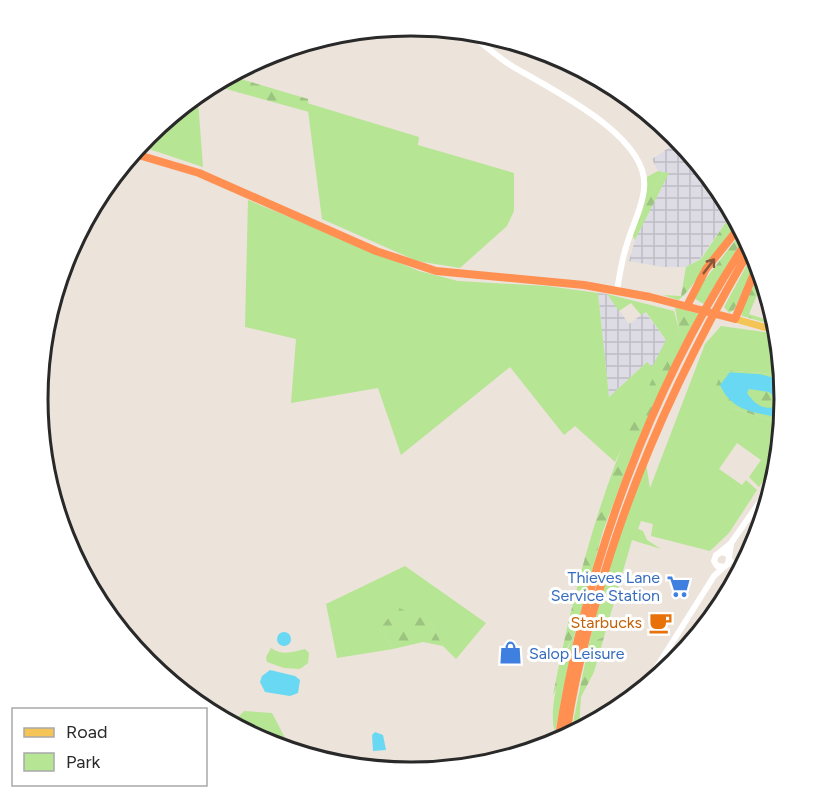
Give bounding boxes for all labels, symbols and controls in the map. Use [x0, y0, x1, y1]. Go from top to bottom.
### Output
one-way arrow [703, 258, 716, 274]
place label: Thieves Lane Service Station [551, 568, 660, 605]
supermarket icon: Thieves Lane Service Station [665, 573, 691, 599]
cafe icon: Starbucks [647, 609, 673, 635]
place label: Starbucks [570, 613, 642, 632]
shop icon: Salop Leisure [498, 640, 524, 666]
place label: Salop Leisure [529, 644, 625, 663]
legend [12, 708, 207, 786]
text: Road [66, 721, 107, 743]
text: Park [66, 751, 101, 773]

